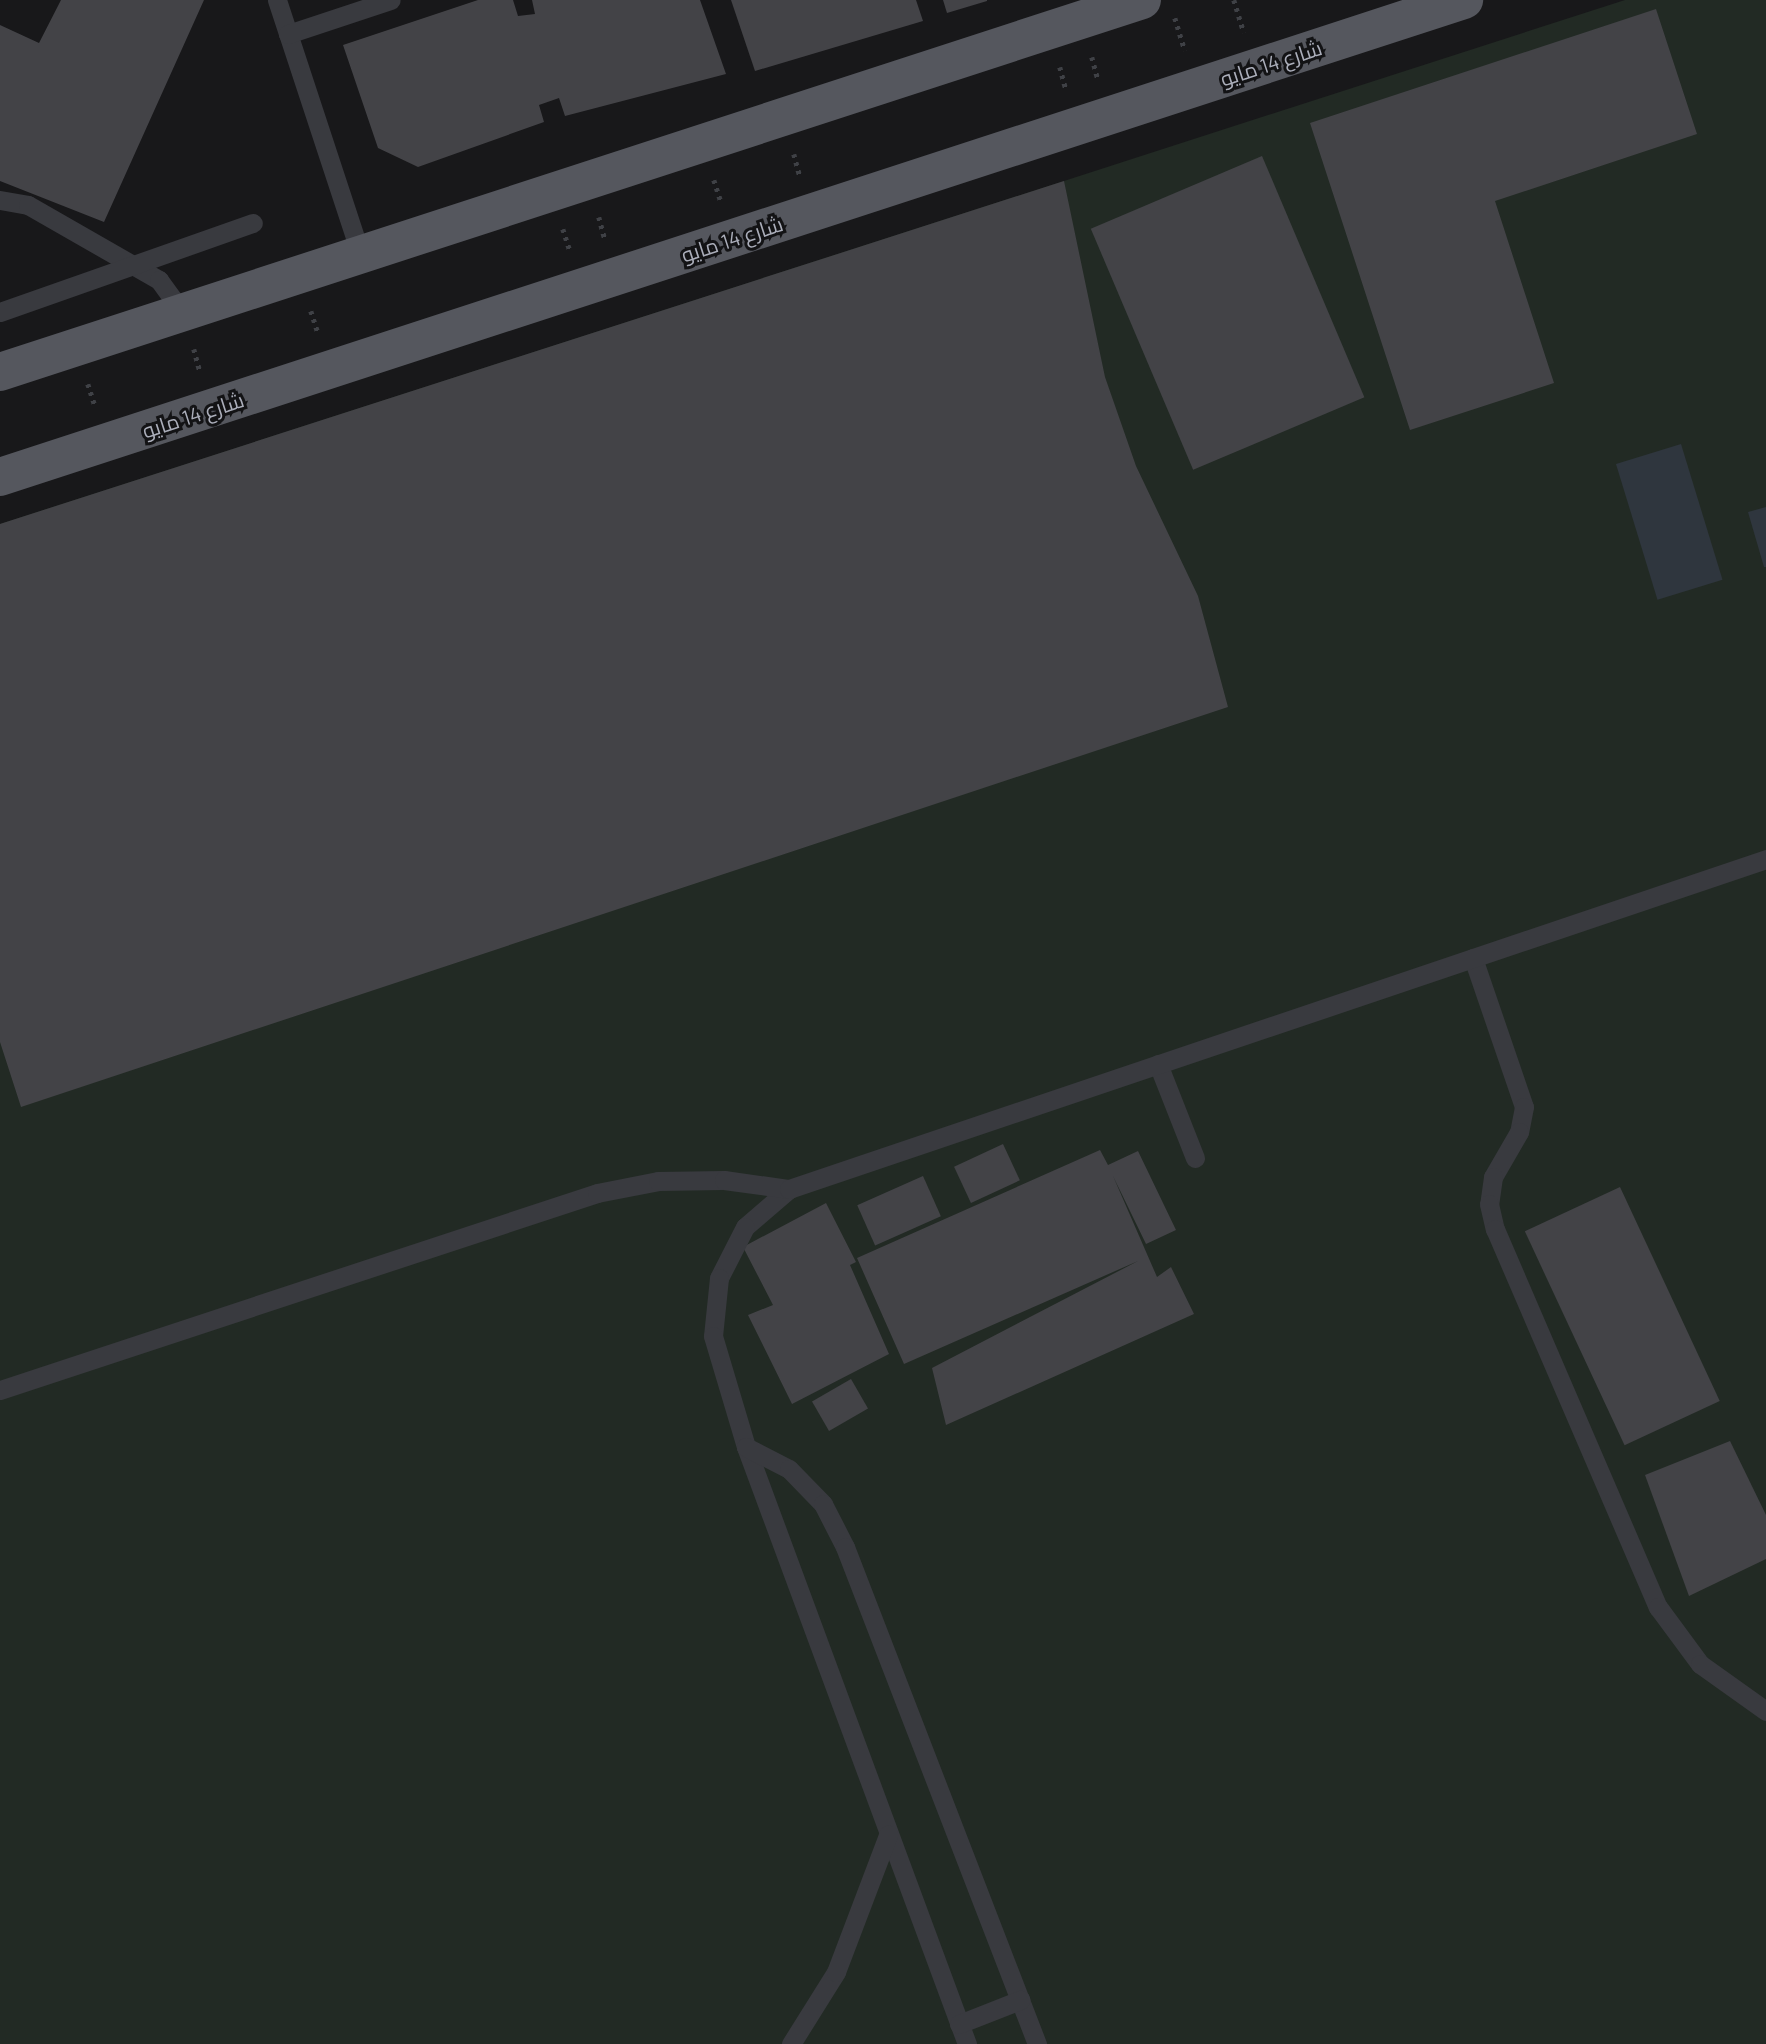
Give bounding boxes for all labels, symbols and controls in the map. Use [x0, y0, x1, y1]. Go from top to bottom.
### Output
street label: شارع 14 مايو [1217, 35, 1325, 91]
street label: شارع 14 مايو [678, 211, 786, 267]
street label: شارع 14 مايو [139, 387, 247, 443]

